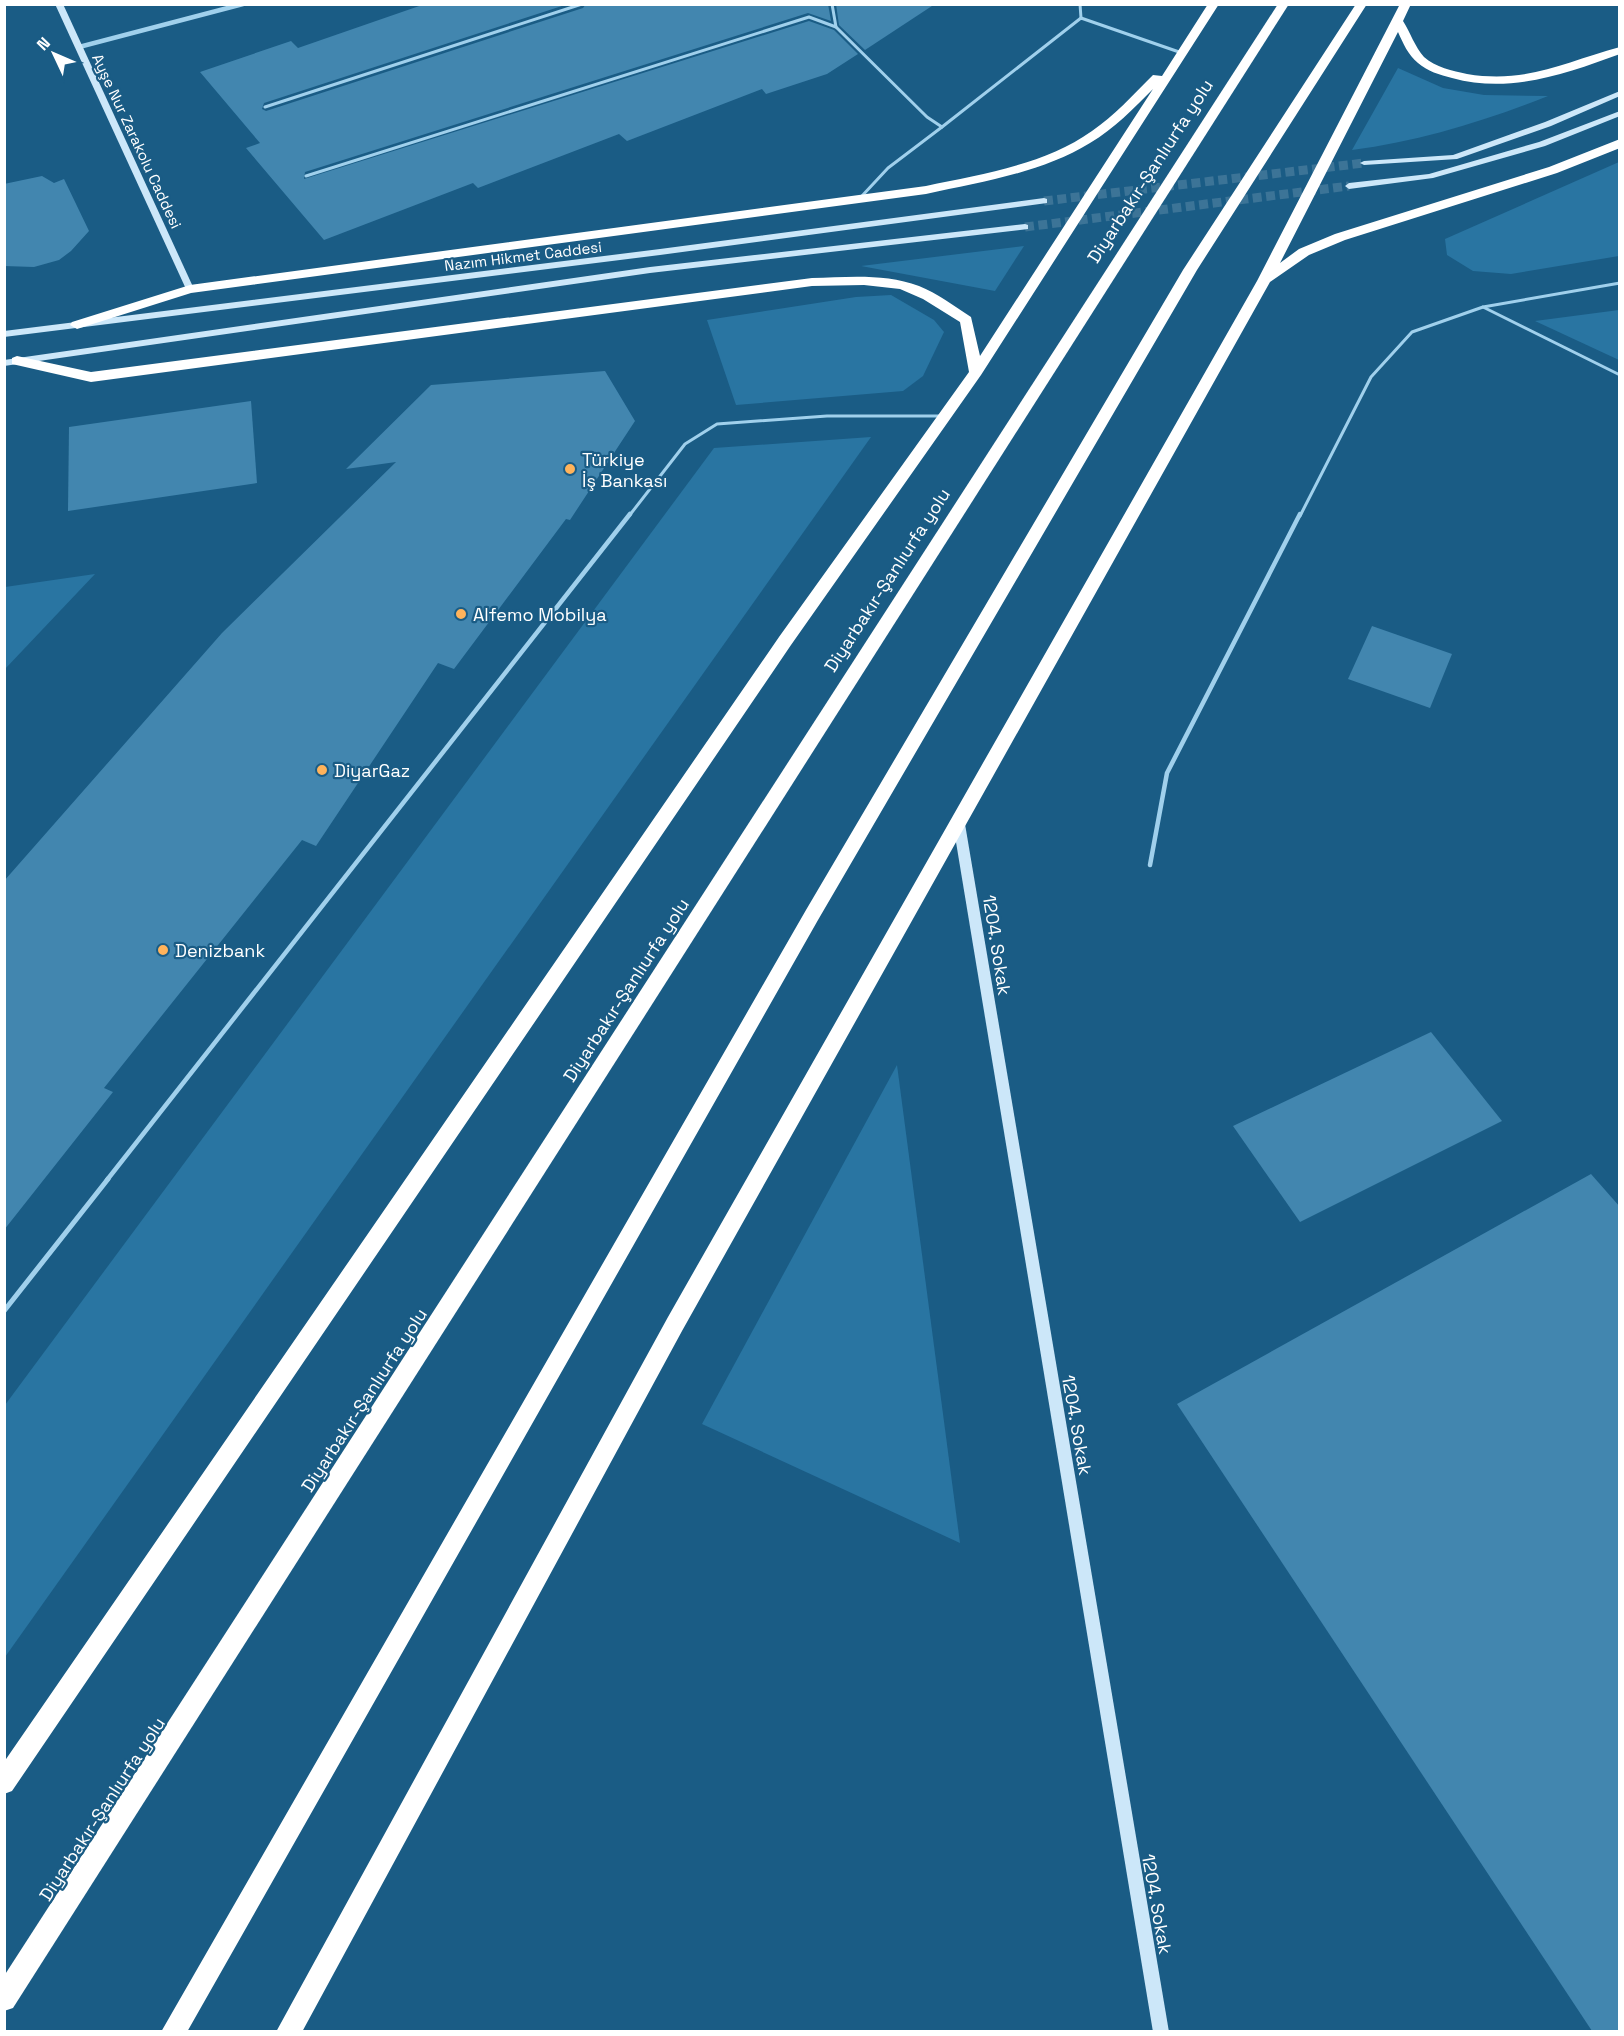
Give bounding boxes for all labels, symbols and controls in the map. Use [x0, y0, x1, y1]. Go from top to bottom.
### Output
north arrow [24, 24, 84, 84]
text: N [32, 33, 55, 55]
street label: Ayşe Nur Zarakolu Caddesi [88, 51, 186, 231]
street label: Diyarbakır-Şanlıurfa yolu [1082, 75, 1218, 267]
street label: Nazım Hikmet Caddesi [443, 237, 603, 275]
place label: Türkiye İş Bankası [582, 448, 667, 492]
marker: Türkiye İş Bankası [563, 462, 577, 476]
street label: Diyarbakır-Şanlıurfa yolu [819, 484, 955, 676]
place label: Alfemo Mobilya [473, 603, 607, 626]
marker: Alfemo Mobilya [454, 607, 468, 621]
place label: DiyarGaz [334, 759, 410, 782]
marker: DiyarGaz [315, 763, 329, 777]
street label: 1204. Sokak [978, 893, 1016, 997]
street label: Diyarbakır-Şanlıurfa yolu [558, 894, 694, 1086]
place label: Denizbank [175, 939, 265, 962]
marker: Denizbank [156, 943, 170, 957]
street label: Diyarbakır-Şanlıurfa yolu [296, 1304, 432, 1496]
street label: 1204. Sokak [1057, 1373, 1097, 1477]
street label: Diyarbakır-Şanlıurfa yolu [34, 1713, 170, 1905]
street label: 1204. Sokak [1137, 1852, 1177, 1956]

